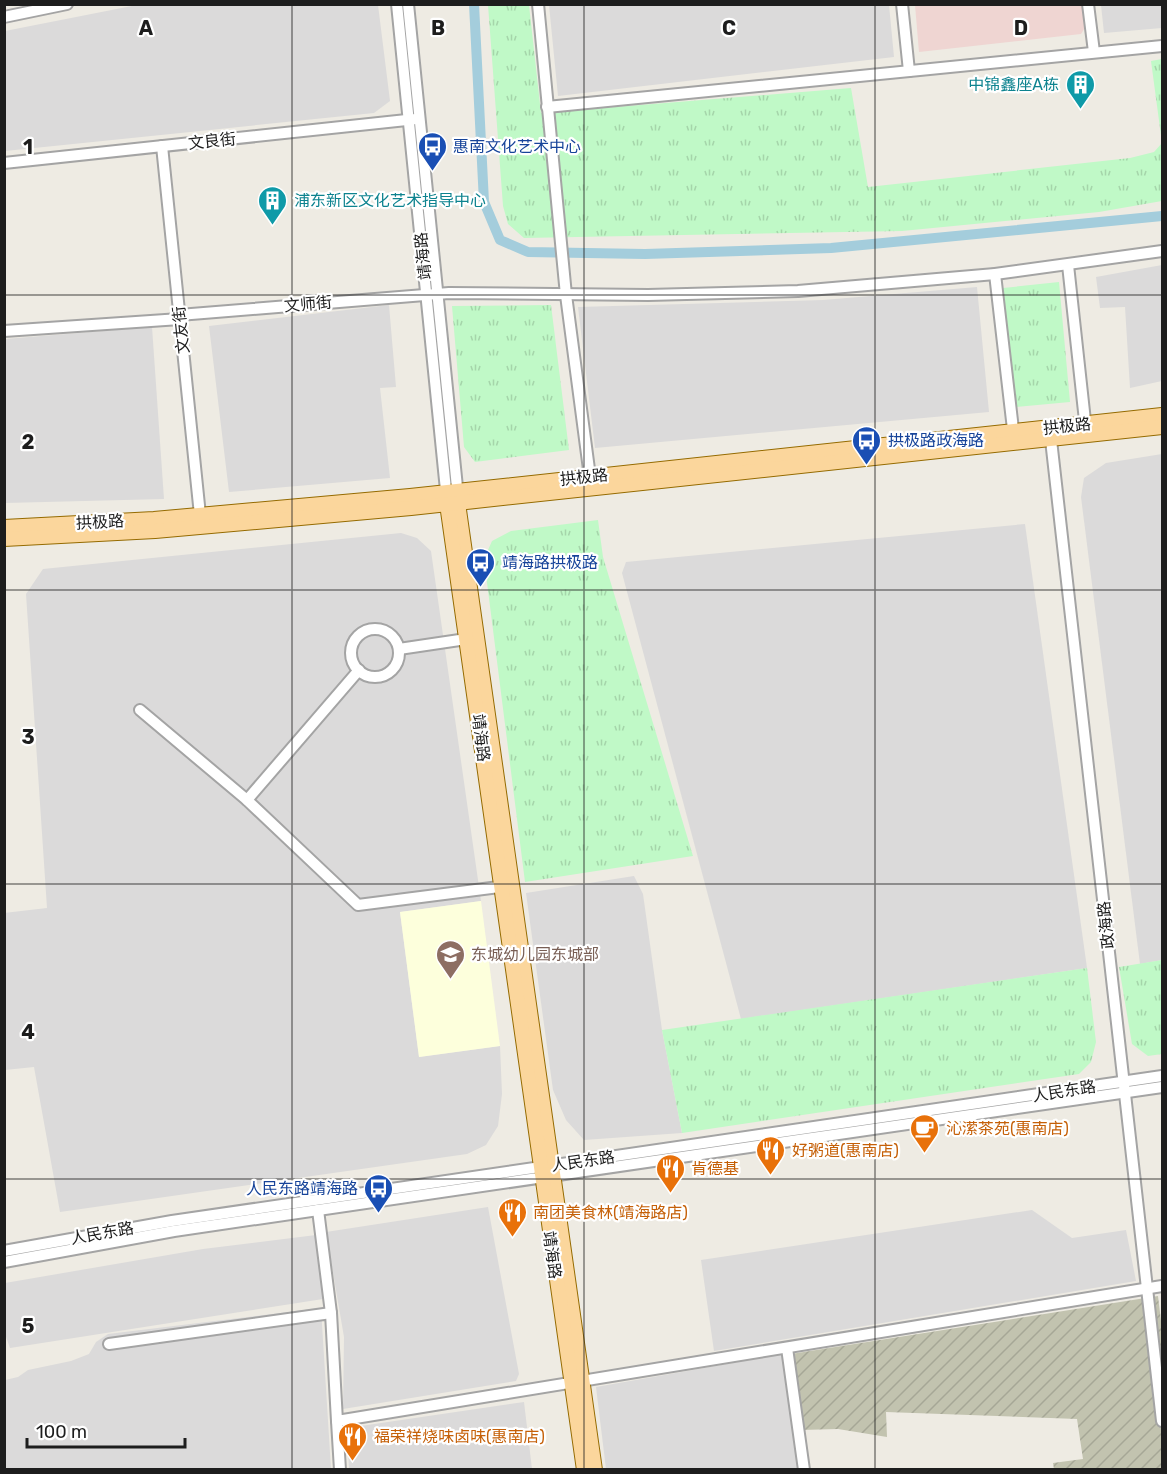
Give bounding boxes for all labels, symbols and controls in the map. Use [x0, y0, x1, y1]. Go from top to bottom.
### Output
text: A [139, 16, 154, 40]
text: B [431, 16, 445, 40]
text: C [722, 16, 736, 40]
text: D [1014, 16, 1028, 40]
building icon: 中锦鑫座A栋 [1064, 68, 1096, 110]
place label: 中锦鑫座A栋 [968, 75, 1059, 94]
street label: 文良街 [187, 129, 237, 153]
bus stop icon: 惠南文化艺术中心 [416, 130, 448, 172]
text: 1 [23, 135, 33, 159]
place label: 惠南文化艺术中心 [453, 137, 581, 156]
building icon: 浦东新区文化艺术指导中心 [257, 184, 289, 226]
place label: 浦东新区文化艺术指导中心 [294, 191, 486, 210]
street label: 靖海路 [411, 231, 435, 281]
street label: 文师街 [283, 292, 333, 316]
street label: 文友街 [169, 305, 193, 355]
street label: 拱极路 [1042, 414, 1092, 438]
bus stop icon: 拱极路政海路 [851, 424, 883, 466]
text: 2 [22, 430, 35, 454]
place label: 拱极路政海路 [888, 431, 984, 450]
street label: 拱极路 [559, 465, 609, 489]
street label: 拱极路 [76, 511, 124, 533]
bus stop icon: 靖海路拱极路 [465, 546, 497, 588]
place label: 靖海路拱极路 [502, 553, 598, 572]
street label: 靖海路 [469, 713, 493, 763]
text: 3 [21, 725, 35, 749]
street label: 政海路 [1094, 900, 1118, 950]
school or university icon: 东城幼儿园东城部 [434, 938, 466, 980]
place label: 东城幼儿园东城部 [471, 945, 599, 964]
text: 4 [21, 1020, 35, 1044]
street label: 人民东路 [1031, 1077, 1097, 1105]
cafe icon: 沁潆茶苑(惠南店) [909, 1112, 941, 1154]
place label: 沁潆茶苑(惠南店) [946, 1119, 1069, 1138]
restaurant icon: 好粥道(惠南店) [755, 1134, 787, 1176]
place label: 好粥道(惠南店) [792, 1141, 899, 1160]
street label: 人民东路 [550, 1147, 616, 1175]
restaurant icon: 肯德基 [654, 1152, 686, 1194]
place label: 肯德基 [691, 1159, 739, 1178]
bus stop icon: 人民东路靖海路 [363, 1172, 395, 1214]
place label: 人民东路靖海路 [246, 1179, 358, 1198]
restaurant icon: 南团美食林(靖海路店) [496, 1196, 528, 1238]
place label: 南团美食林(靖海路店) [533, 1203, 688, 1222]
street label: 人民东路 [69, 1218, 135, 1248]
street label: 靖海路 [539, 1230, 565, 1280]
text: 5 [22, 1314, 35, 1338]
scale bar [27, 1411, 184, 1449]
restaurant icon: 福荣祥烧味卤味(惠南店) [337, 1420, 369, 1462]
text: 100 m [36, 1421, 87, 1443]
place label: 福荣祥烧味卤味(惠南店) [374, 1427, 545, 1446]

